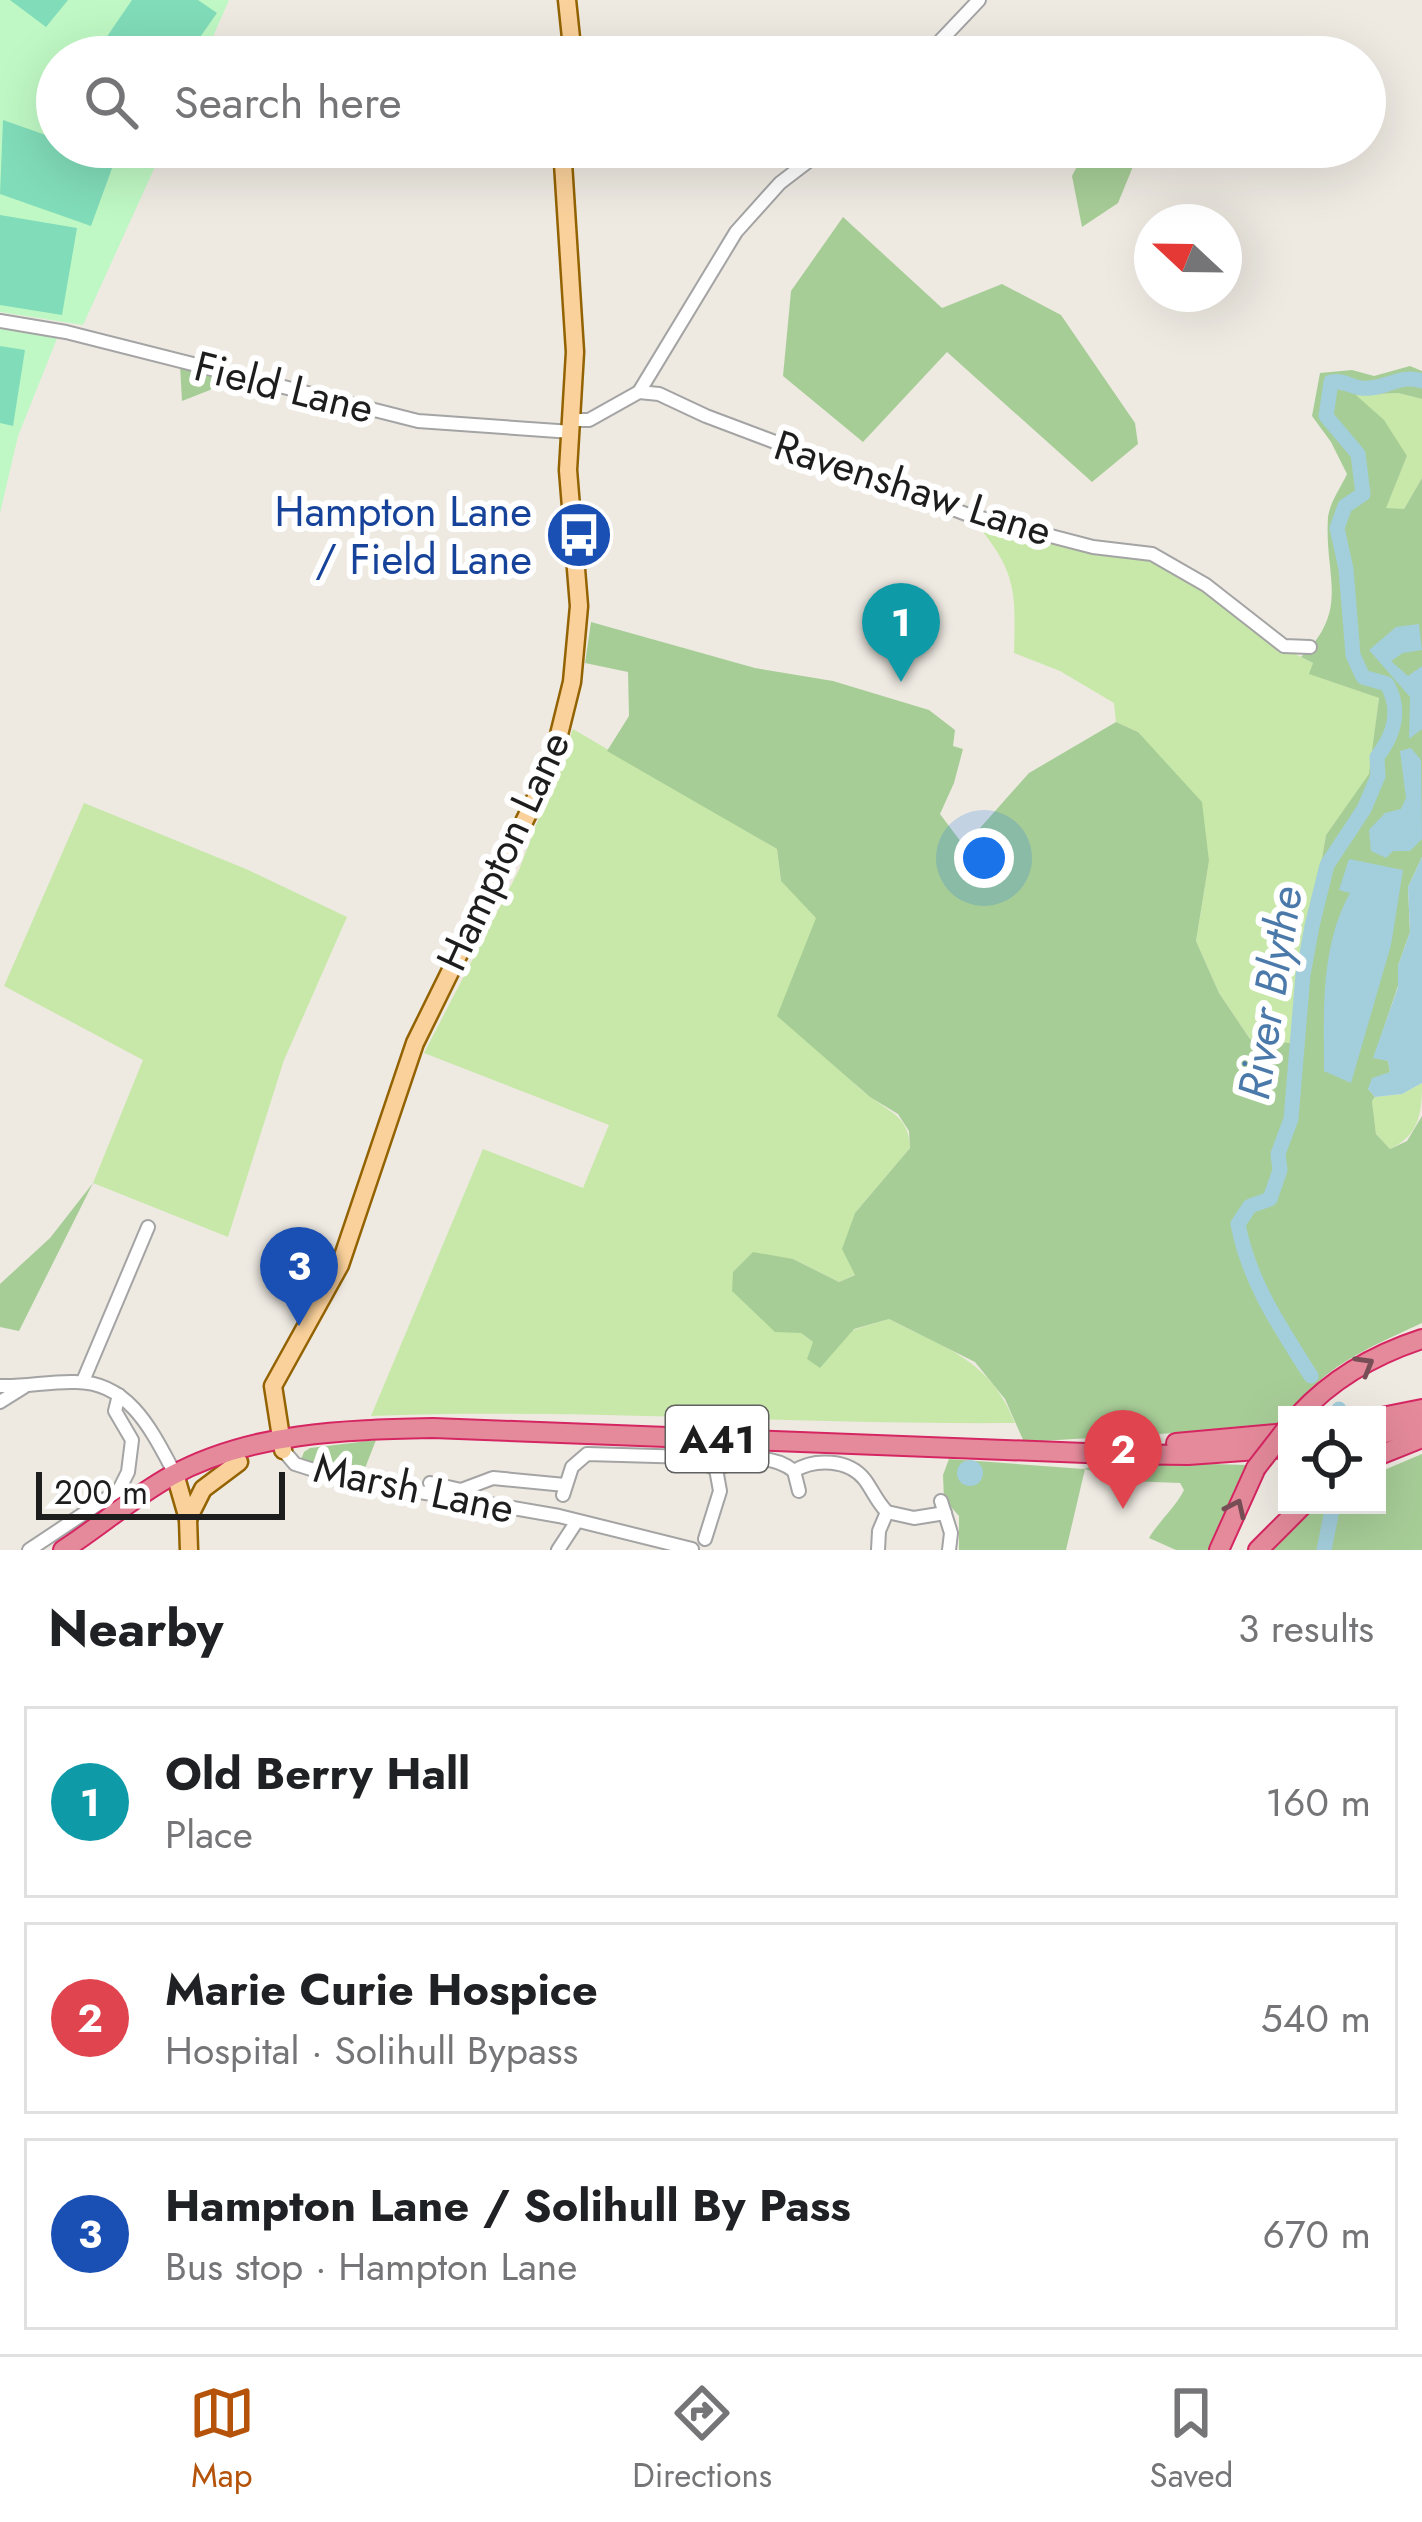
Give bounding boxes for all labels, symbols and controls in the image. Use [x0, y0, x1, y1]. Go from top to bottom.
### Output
search box [36, 36, 1386, 168]
icon: search [78, 69, 144, 135]
text: Search here [174, 70, 402, 135]
north arrow [1134, 204, 1242, 312]
street label: Field Lane [188, 335, 380, 439]
street label: Ravenshaw Lane [767, 415, 1059, 561]
place label: Hampton Lane / Field Lane [275, 481, 532, 590]
bus stop icon: Hampton Lane / Field Lane [544, 500, 614, 570]
pin: 1 [862, 583, 940, 682]
street label: Hampton Lane [421, 721, 585, 981]
your location [954, 828, 1014, 888]
water label: River Blythe [1221, 881, 1319, 1104]
pin: 3 [260, 1227, 338, 1326]
one-way arrow [1352, 1356, 1374, 1379]
road number: A41 [666, 1406, 768, 1472]
map controls [1278, 1406, 1386, 1514]
button: locate [1278, 1406, 1386, 1514]
pin: 2 [1084, 1410, 1162, 1509]
street label: Marsh Lane [308, 1437, 520, 1539]
scale bar [36, 1466, 285, 1519]
text: 200 m [54, 1469, 148, 1516]
one-way arrow [1221, 1499, 1245, 1520]
text: Nearby [48, 1591, 223, 1665]
text: 3 results [1238, 1600, 1374, 1657]
text: Old Berry Hall [165, 1741, 470, 1806]
text: 1 [80, 1774, 100, 1831]
text: 160 m [1265, 1774, 1371, 1831]
text: Place [165, 1806, 253, 1863]
text: Marie Curie Hospice [165, 1957, 598, 2022]
text: 2 [77, 1990, 103, 2047]
text: 540 m [1261, 1990, 1371, 2047]
text: Hospital · Solihull Bypass [165, 2022, 578, 2079]
text: Hampton Lane / Solihull By Pass [165, 2173, 851, 2238]
text: 3 [78, 2206, 102, 2263]
text: 670 m [1263, 2206, 1371, 2263]
text: Bus stop · Hampton Lane [165, 2238, 577, 2295]
tab: Map [189, 2380, 255, 2499]
tab: Directions [632, 2380, 772, 2499]
tab: Saved [1150, 2380, 1233, 2499]

